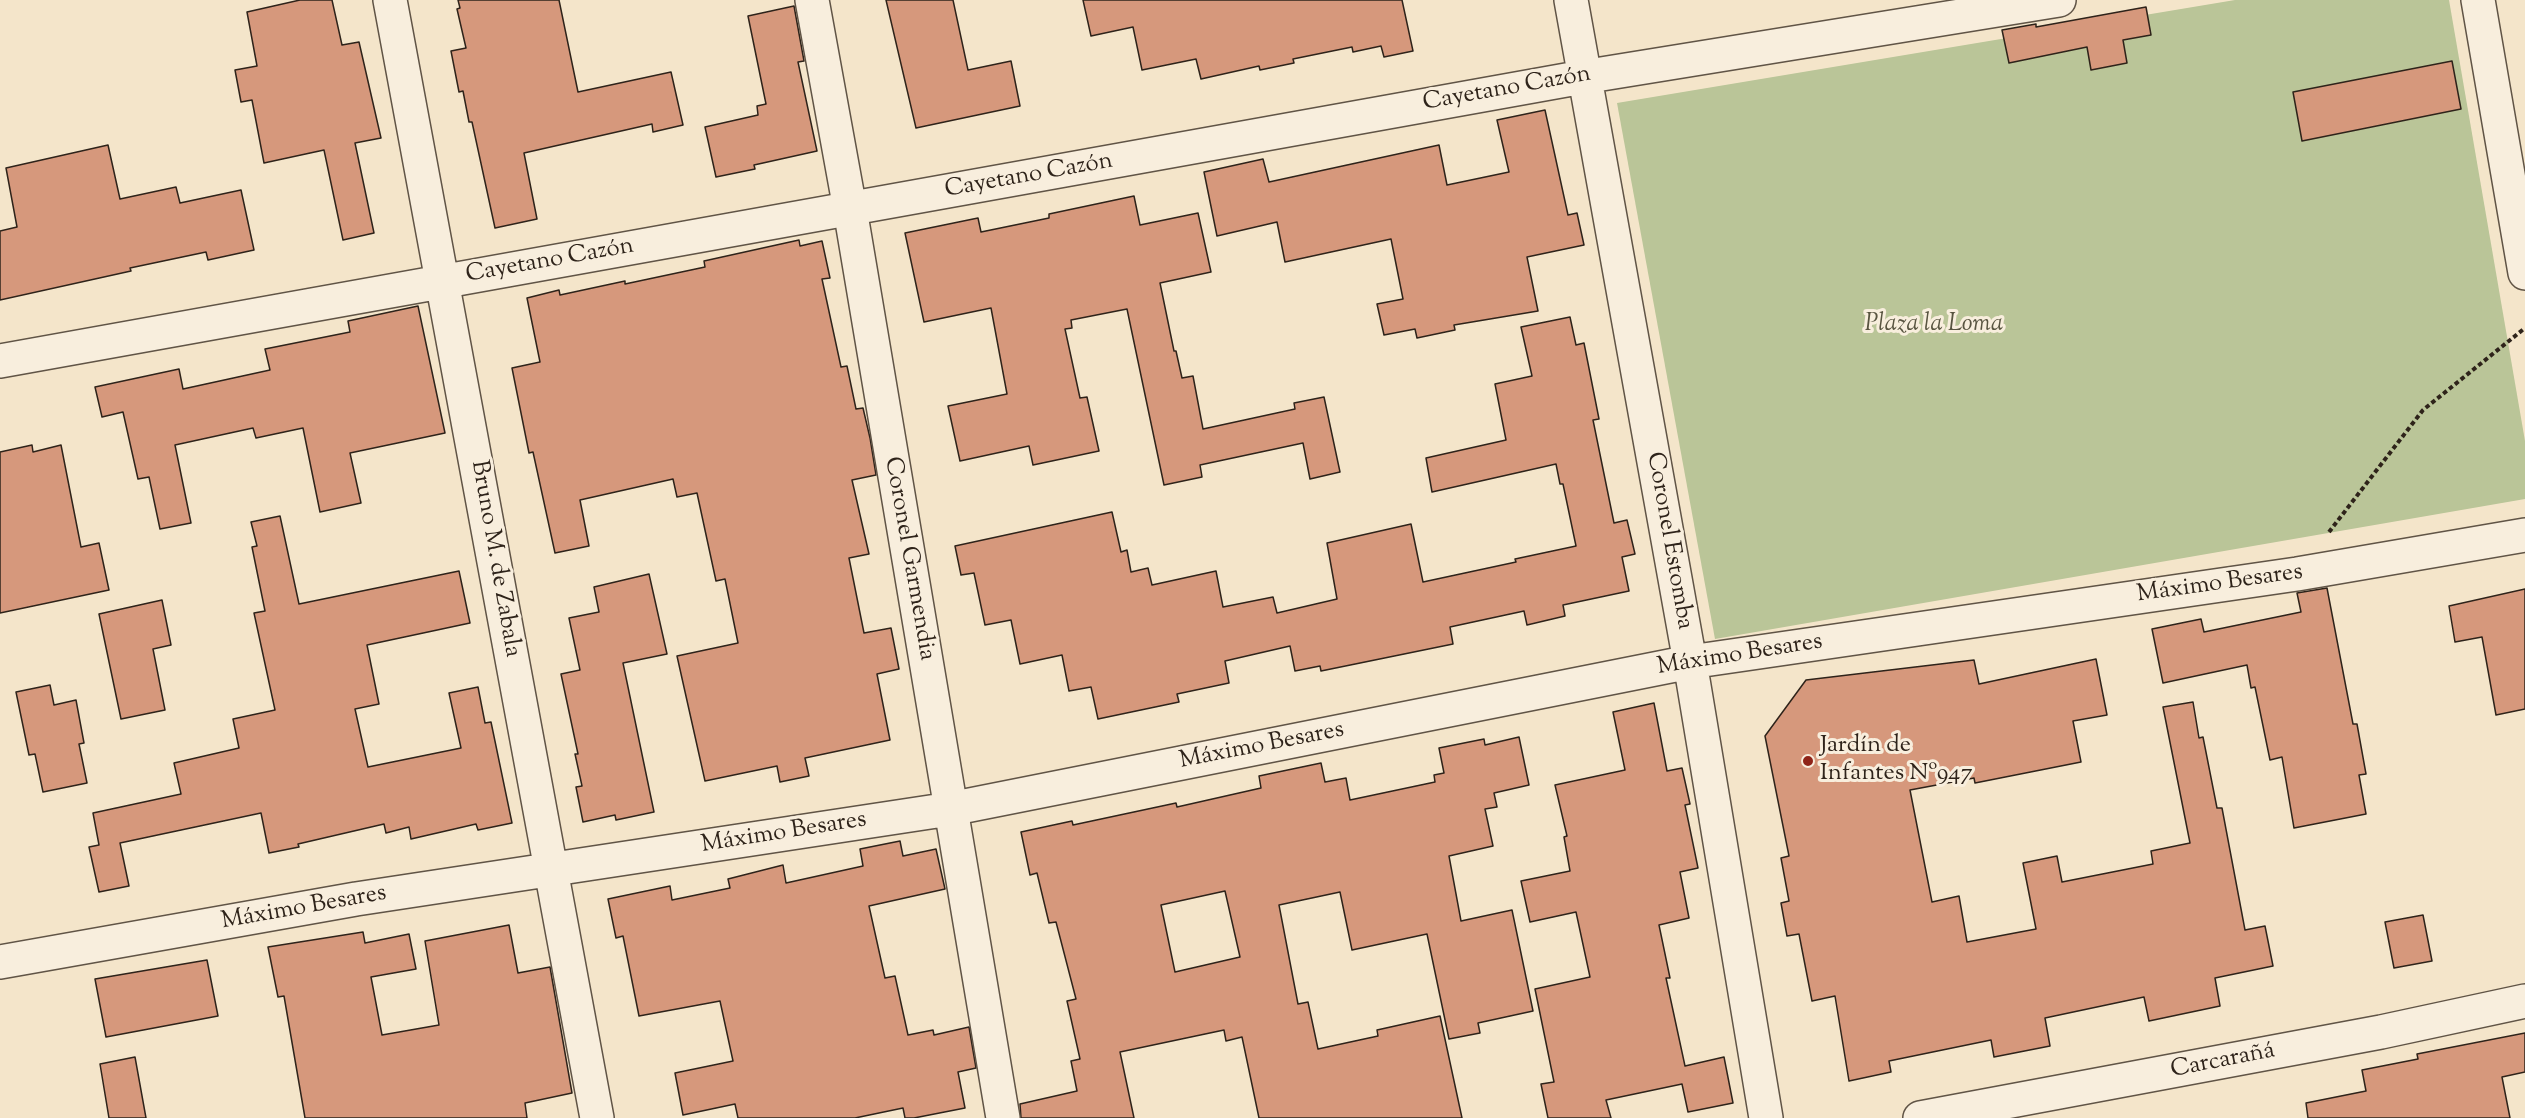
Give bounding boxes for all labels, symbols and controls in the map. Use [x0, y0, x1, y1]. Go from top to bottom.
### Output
street label: Cayetano Cazón [1421, 61, 1593, 119]
street label: Cayetano Cazón [943, 148, 1115, 206]
street label: Cayetano Cazón [464, 233, 636, 291]
park label: Plaza la Loma [1865, 312, 2003, 340]
street label: Coronel Estomba [1638, 450, 1698, 632]
street label: Coronel Garmendia [876, 455, 940, 663]
street label: Bruno M. de Zabala [463, 458, 525, 660]
street label: Máximo Besares [2135, 559, 2305, 611]
street label: Máximo Besares [1655, 629, 1825, 683]
street label: Máximo Besares [1177, 717, 1347, 777]
place label: Jardín de Infantes Nº947 [1820, 733, 1972, 789]
marker: Jardín de Infantes Nº947 [1801, 754, 1815, 768]
street label: Máximo Besares [699, 807, 869, 861]
street label: Máximo Besares [219, 880, 389, 938]
street label: Carcarañá [2168, 1038, 2278, 1086]

